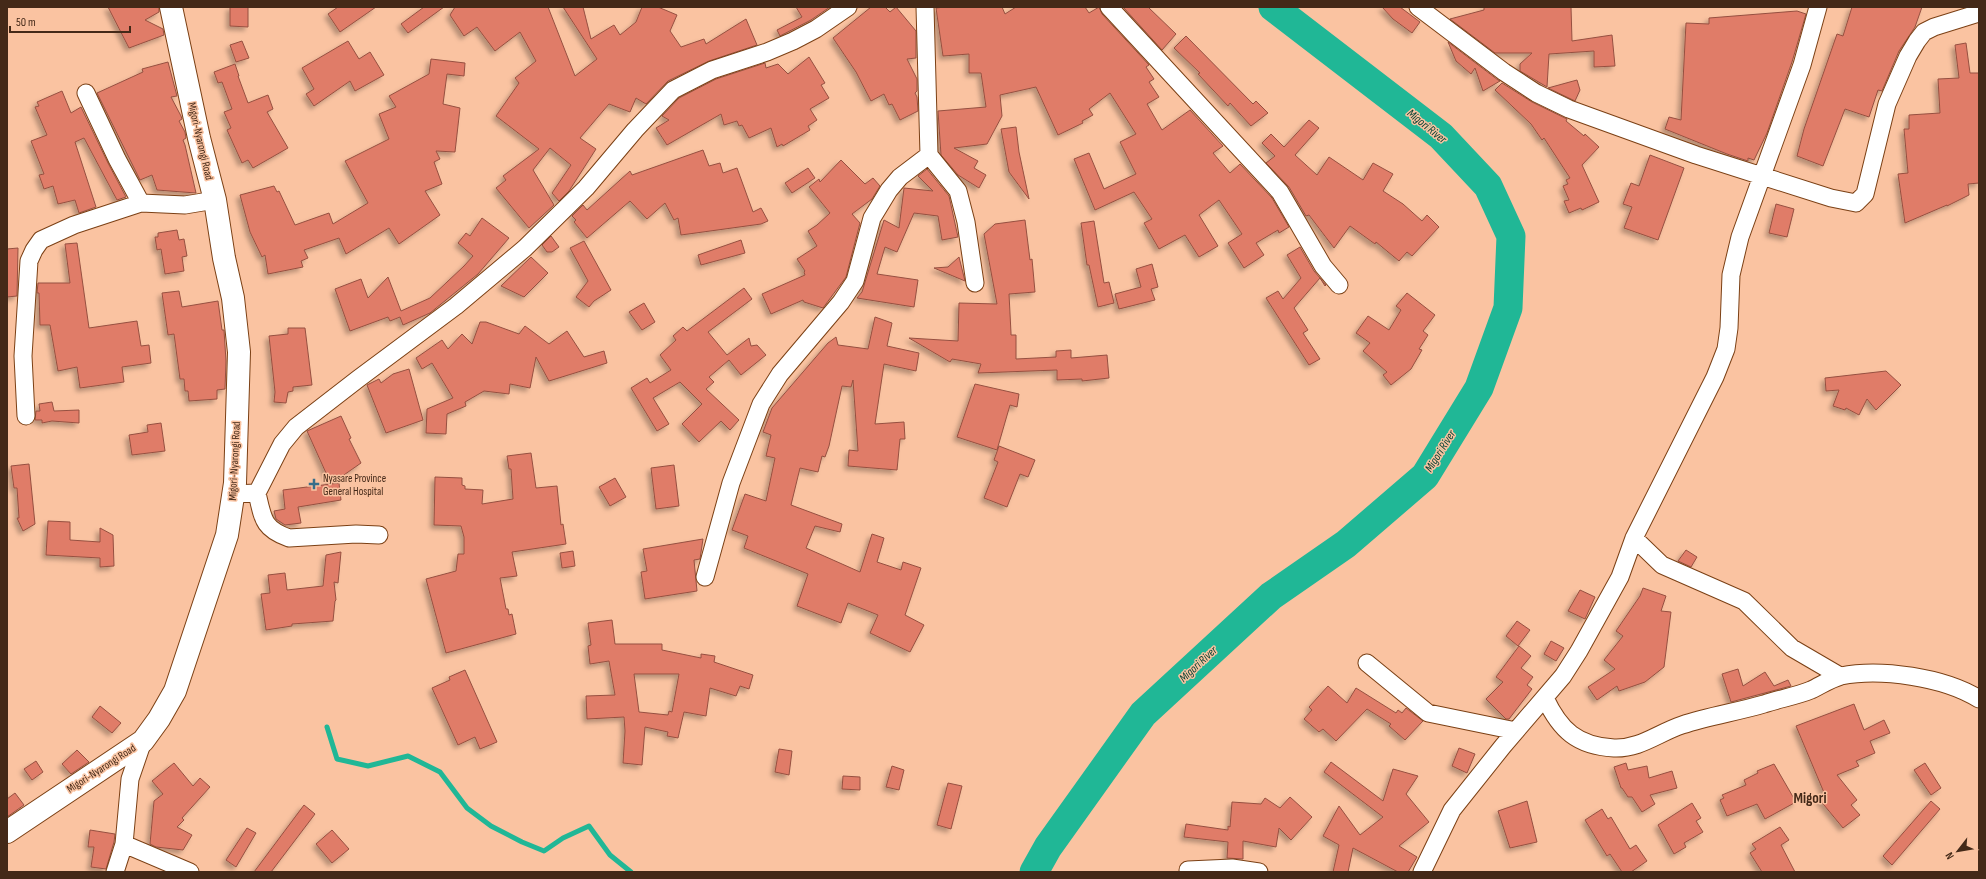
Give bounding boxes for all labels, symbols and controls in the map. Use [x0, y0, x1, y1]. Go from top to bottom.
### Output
scale bar [10, 8, 130, 34]
text: 50 m [16, 15, 36, 30]
street label: Migori-Nyarongi Road [185, 101, 216, 182]
water label: Migori River [1404, 106, 1450, 147]
street label: Migori-Nyarongi Road [226, 421, 243, 501]
water label: Migori River [1422, 427, 1459, 475]
place label: Nyasare Province General Hospital [323, 472, 386, 498]
marker: Nyasare Province General Hospital [308, 478, 320, 490]
water label: Migori River [1176, 643, 1221, 686]
street label: Migori-Nyarongi Road [64, 741, 138, 796]
district label: Migori [1794, 789, 1826, 808]
north arrow [1938, 831, 1978, 871]
text: N [1943, 850, 1957, 862]

